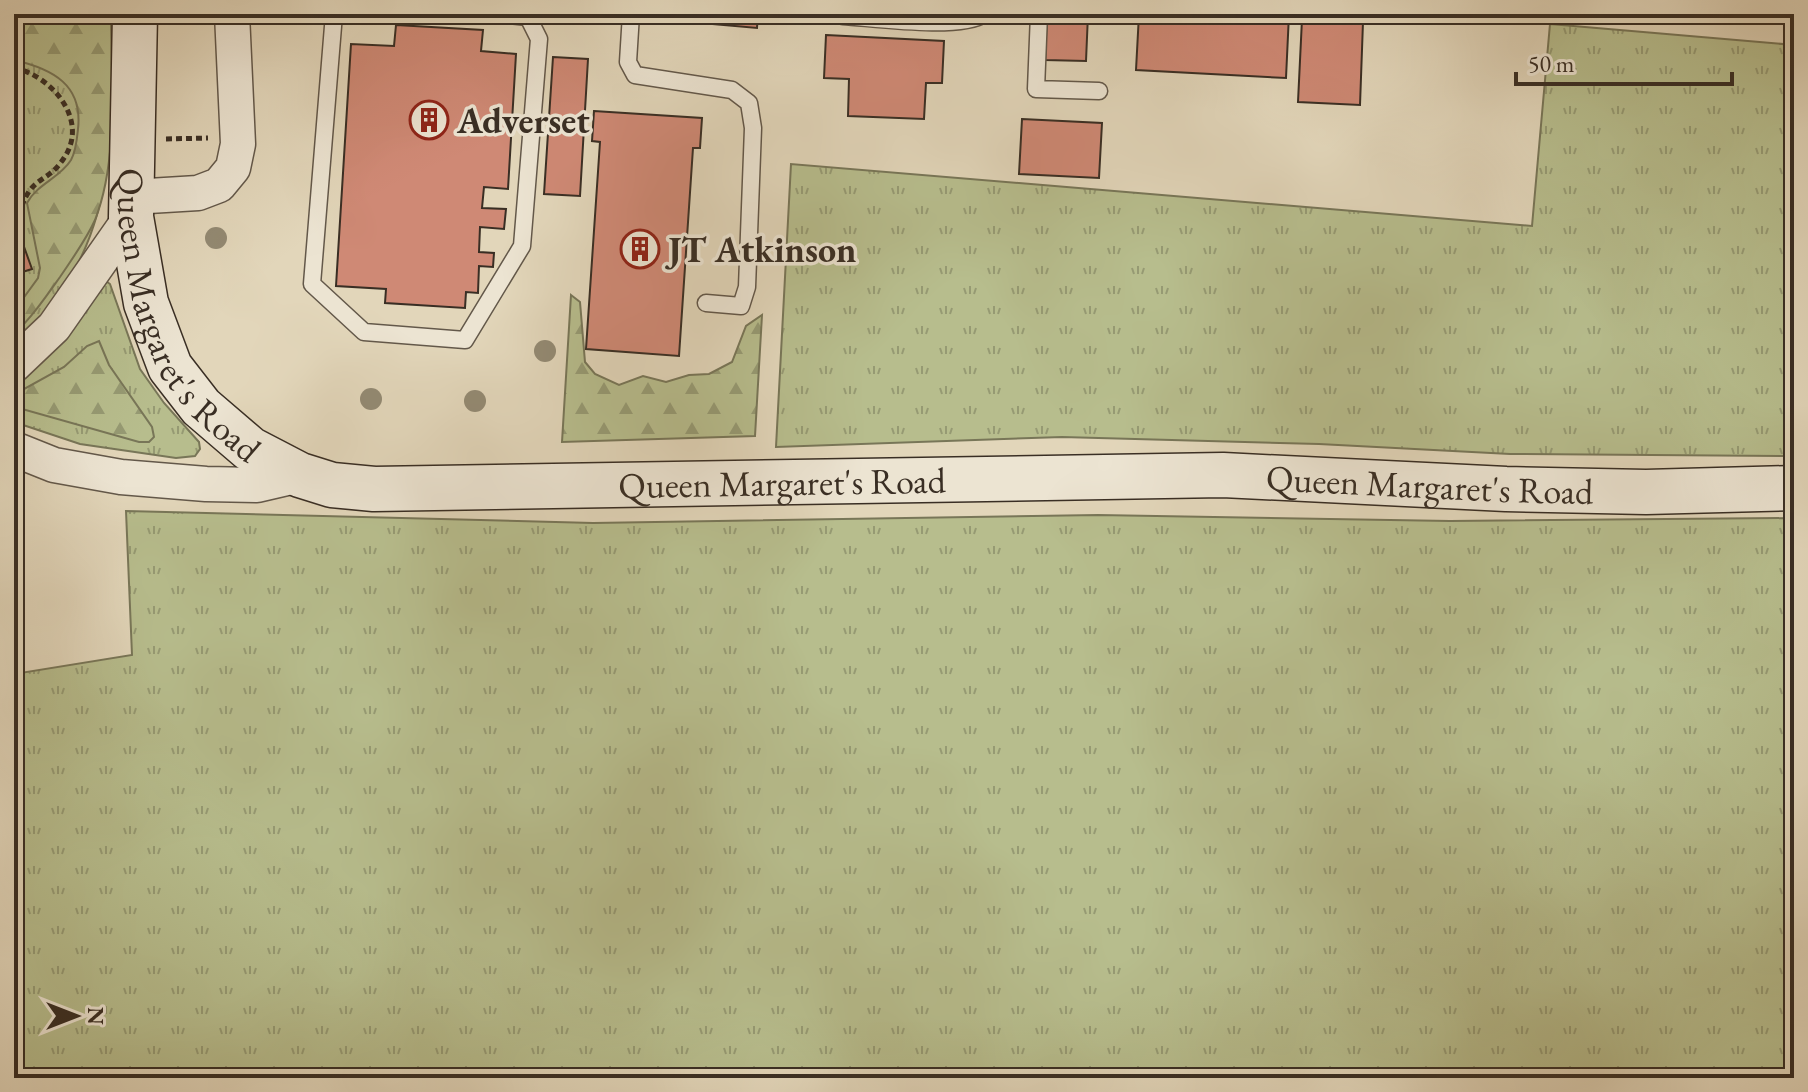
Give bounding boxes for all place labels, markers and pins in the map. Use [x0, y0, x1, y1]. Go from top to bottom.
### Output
place label: Adverset [456, 97, 590, 144]
building icon: Adverset [408, 99, 450, 141]
place label: JT Atkinson [665, 226, 856, 273]
building icon: JT Atkinson [619, 228, 661, 270]

